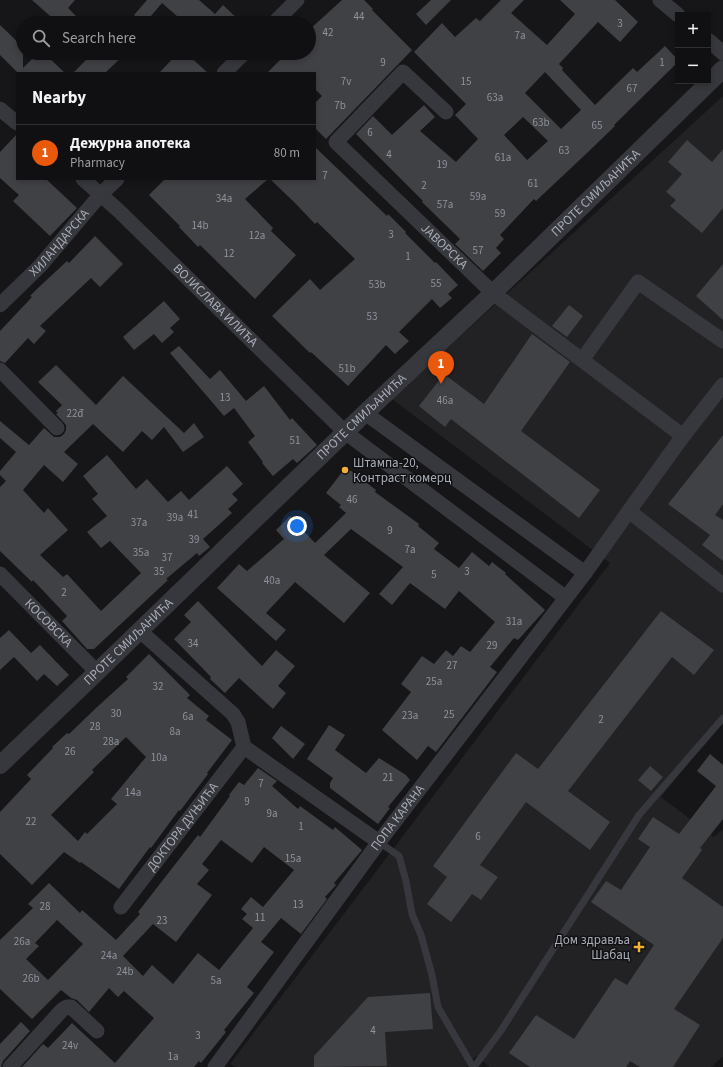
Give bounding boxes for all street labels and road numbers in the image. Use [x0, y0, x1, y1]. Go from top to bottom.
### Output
street label: ПРОТЕ СМИЉАНИЋА [547, 145, 645, 240]
street label: ХИЛАНДАРСКА [25, 205, 94, 281]
street label: ЈАВОРСКА [417, 219, 473, 274]
street label: ВОЈИСЛАВА ИЛИЋА [169, 260, 262, 352]
street label: ПРОТЕ СМИЉАНИЋА [313, 369, 411, 464]
street label: ПРОТЕ СМИЉАНИЋА [80, 594, 178, 689]
street label: КОСОВСКА [21, 595, 77, 652]
street label: ДОКТОРА ДУЊИЋА [143, 778, 223, 875]
street label: ПОПА КАРАНА [366, 780, 429, 855]

